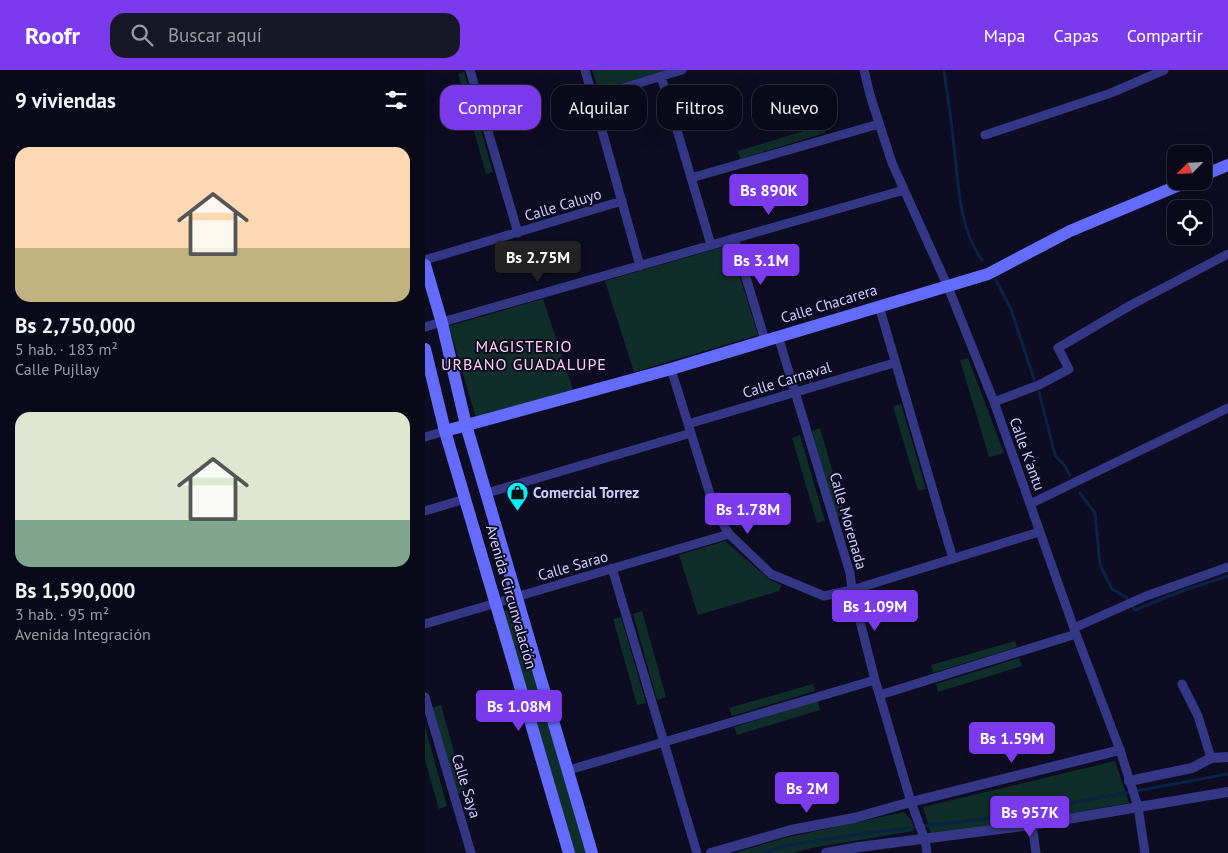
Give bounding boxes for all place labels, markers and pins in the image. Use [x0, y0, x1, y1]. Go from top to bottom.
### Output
pin: Bs 890K [723, 174, 815, 216]
pin: Bs 2.75M [486, 240, 590, 283]
pin: Bs 3.1M [715, 244, 807, 286]
shop icon: Comercial Torrez [505, 481, 529, 512]
place label: Comercial Torrez [533, 483, 639, 502]
pin: Bs 1.78M [696, 492, 800, 535]
pin: Bs 1.09M [823, 590, 927, 632]
pin: Bs 1.08M [467, 690, 571, 732]
pin: Bs 1.59M [960, 722, 1064, 764]
pin: Bs 2M [772, 772, 842, 814]
pin: Bs 957K [984, 796, 1076, 838]

